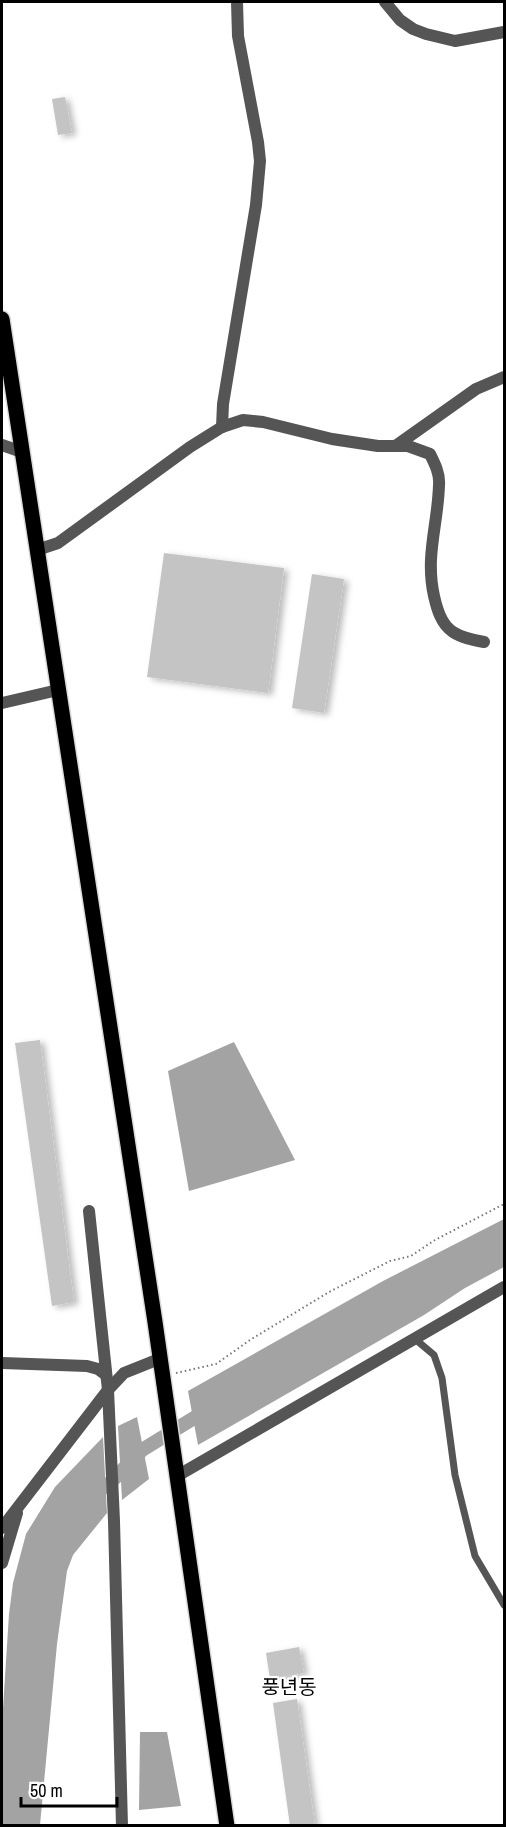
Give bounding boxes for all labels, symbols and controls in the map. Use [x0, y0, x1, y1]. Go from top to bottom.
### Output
district label: 풍년동 [261, 1673, 317, 1700]
scale bar [21, 1770, 117, 1808]
text: 50 m [30, 1778, 63, 1803]

